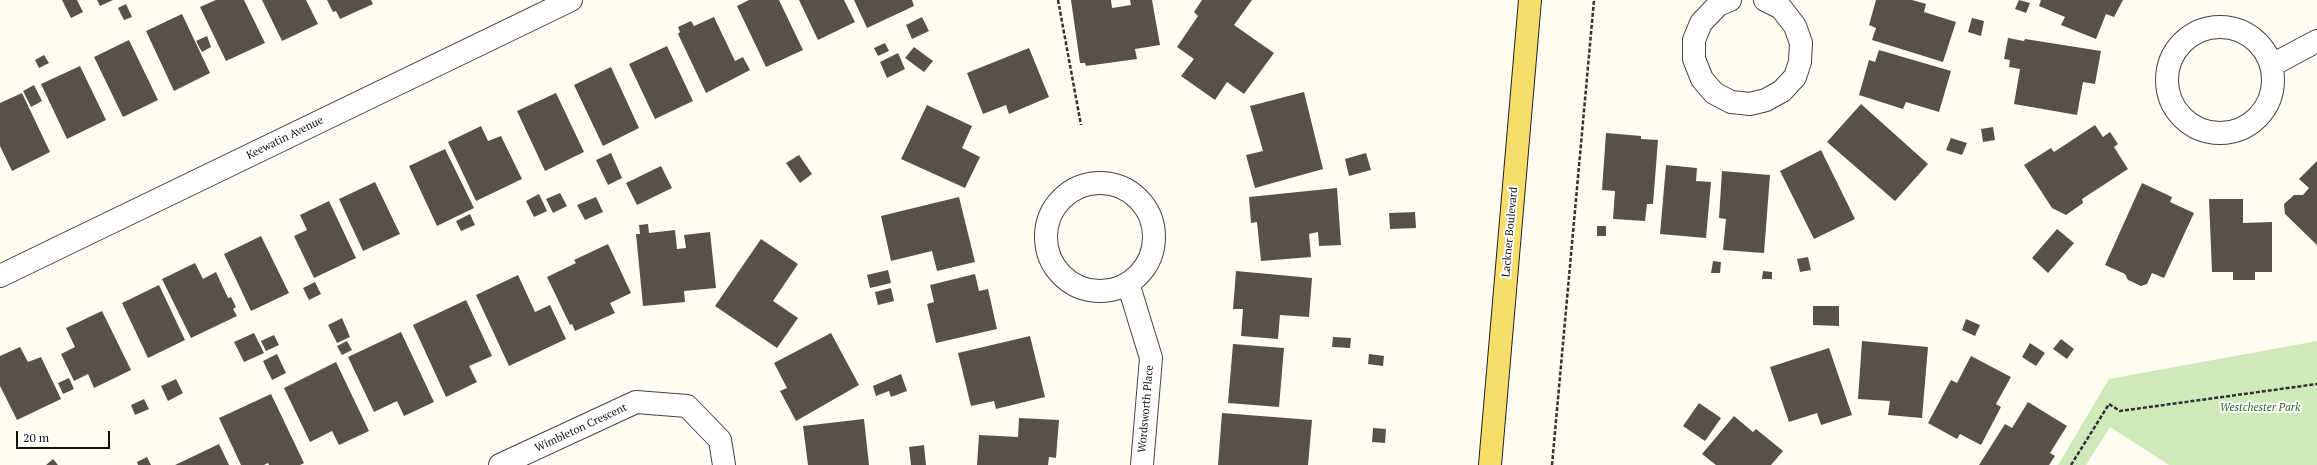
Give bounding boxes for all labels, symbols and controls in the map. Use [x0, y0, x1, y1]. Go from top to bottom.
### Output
street label: Keewatin Avenue [244, 114, 326, 162]
street label: Lackner Boulevard [1499, 186, 1521, 278]
street label: Wordsworth Place [1136, 365, 1156, 453]
street label: Wimbleton Crescent [533, 401, 629, 455]
park label: Westchester Park [2220, 401, 2300, 415]
scale bar [18, 423, 112, 449]
text: 20 m [23, 430, 49, 445]

